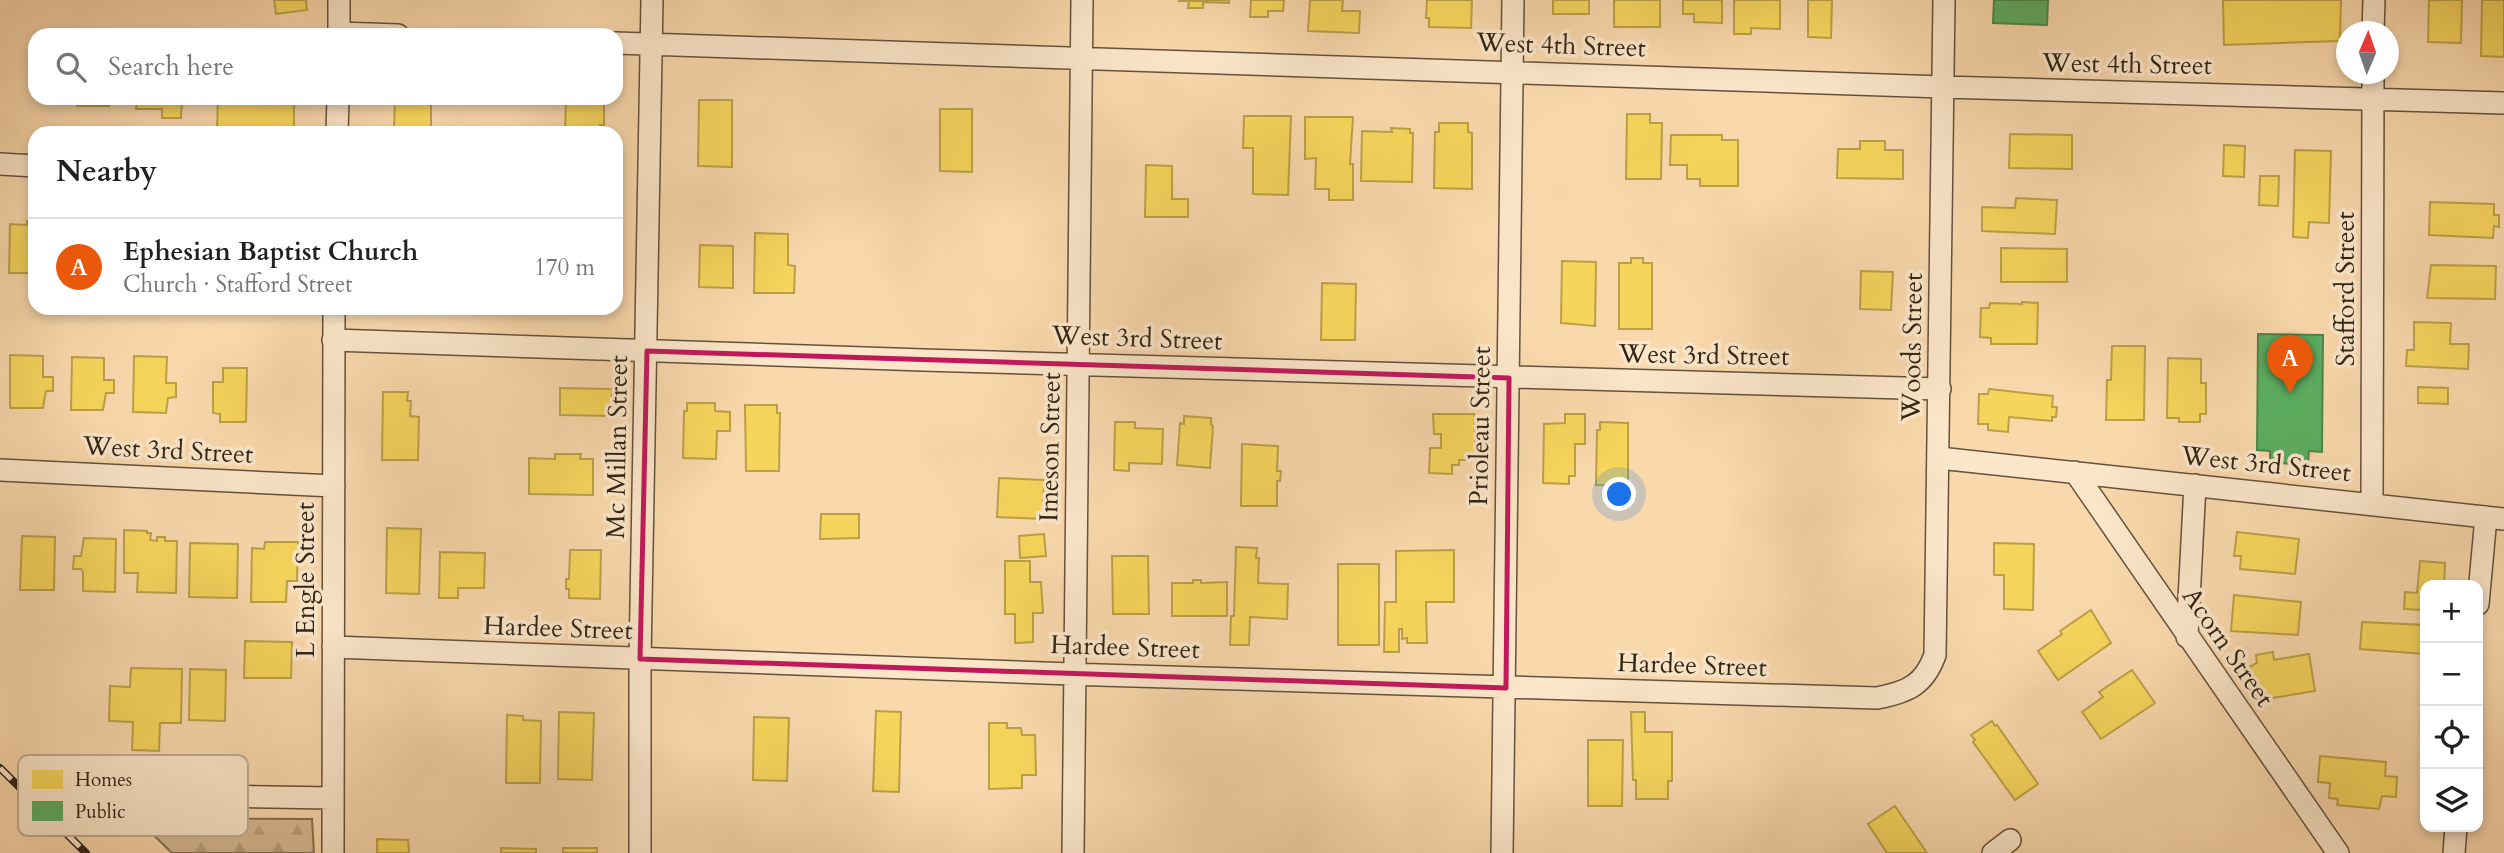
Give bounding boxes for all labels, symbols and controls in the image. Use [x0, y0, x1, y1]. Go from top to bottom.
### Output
north arrow [2336, 21, 2399, 84]
street label: West 4th Street [1475, 25, 1646, 65]
search box [28, 28, 623, 105]
street label: West 4th Street [2041, 45, 2212, 83]
icon: search [52, 48, 90, 86]
text: Search here [108, 49, 234, 84]
text: Nearby [56, 151, 157, 192]
street label: Stafford Street [2328, 212, 2363, 367]
text: Ephesian Baptist Church [123, 234, 418, 269]
text: A [70, 252, 88, 283]
text: 170 m [534, 252, 595, 283]
text: Church · Stafford Street [123, 269, 353, 300]
street label: Woods Street [1893, 272, 1931, 423]
street label: West 3rd Street [1050, 317, 1223, 358]
pin: A [2267, 335, 2313, 393]
street label: West 3rd Street [1617, 336, 1790, 374]
street label: Prioleau Street [1461, 346, 1499, 506]
street label: Mc Millan Street [598, 355, 636, 539]
street label: Imeson Street [1031, 372, 1069, 522]
street label: West 3rd Street [81, 428, 254, 472]
street label: West 3rd Street [2178, 438, 2353, 490]
your location [1602, 477, 1636, 511]
street label: L Engle Street [288, 502, 323, 658]
street label: Acorn Street [2174, 580, 2282, 714]
map controls [2420, 580, 2483, 832]
button: + [2420, 580, 2483, 643]
street label: Hardee Street [483, 608, 633, 648]
street label: Hardee Street [1050, 627, 1200, 667]
button: − [2420, 643, 2483, 706]
street label: Hardee Street [1617, 645, 1767, 685]
button: locate [2420, 706, 2483, 769]
legend [18, 755, 248, 836]
text: Homes [75, 767, 132, 793]
button: layers [2420, 769, 2483, 832]
text: Public [75, 799, 126, 825]

